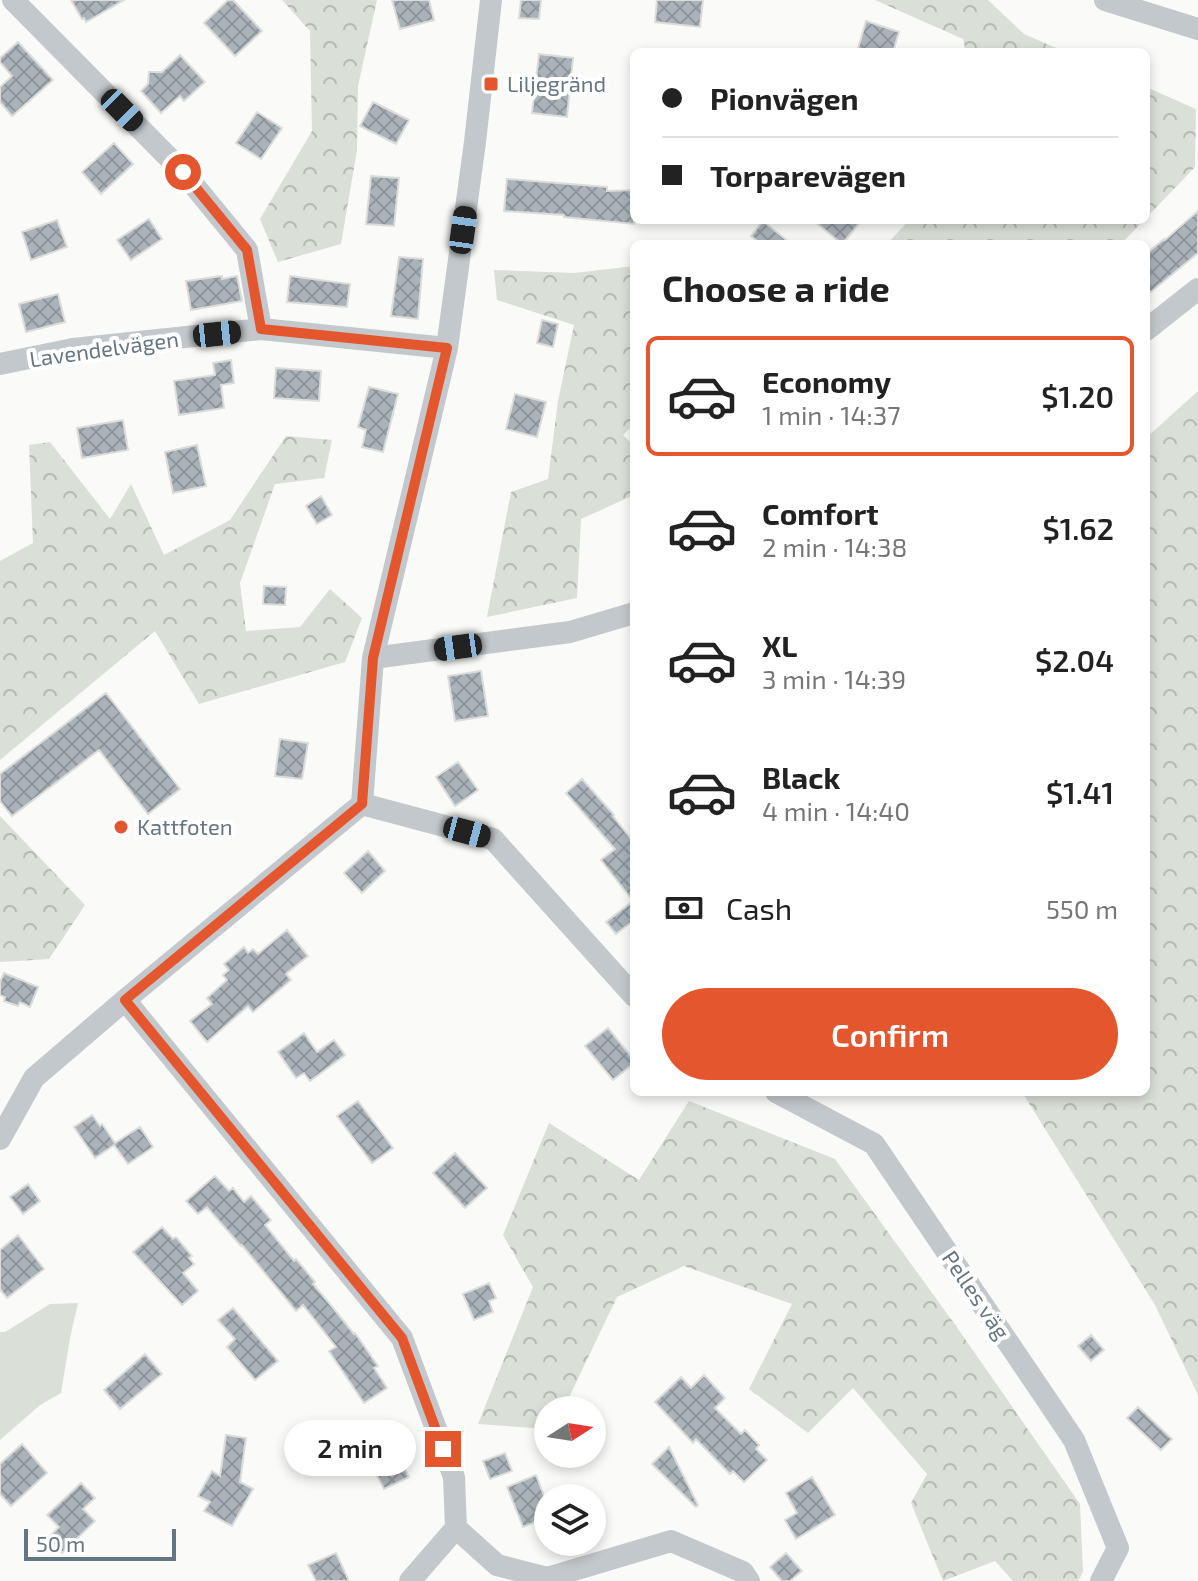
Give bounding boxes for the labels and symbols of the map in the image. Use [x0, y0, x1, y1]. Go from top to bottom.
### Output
place label: Liljegränd [507, 70, 606, 97]
marker: Liljegränd [482, 75, 500, 93]
car [97, 85, 147, 135]
route start [165, 154, 201, 190]
car [448, 205, 478, 255]
car [192, 320, 242, 348]
street label: Lavendelvägen [28, 325, 180, 371]
car [433, 632, 483, 662]
place label: Kattfoten [137, 813, 232, 839]
car [441, 814, 493, 850]
marker: Kattfoten [112, 818, 130, 836]
street label: Pelles väg [938, 1245, 1016, 1344]
north arrow [534, 1396, 606, 1468]
callout: 2 min [283, 1421, 415, 1477]
route end [425, 1431, 461, 1467]
scale bar [24, 1525, 176, 1561]

